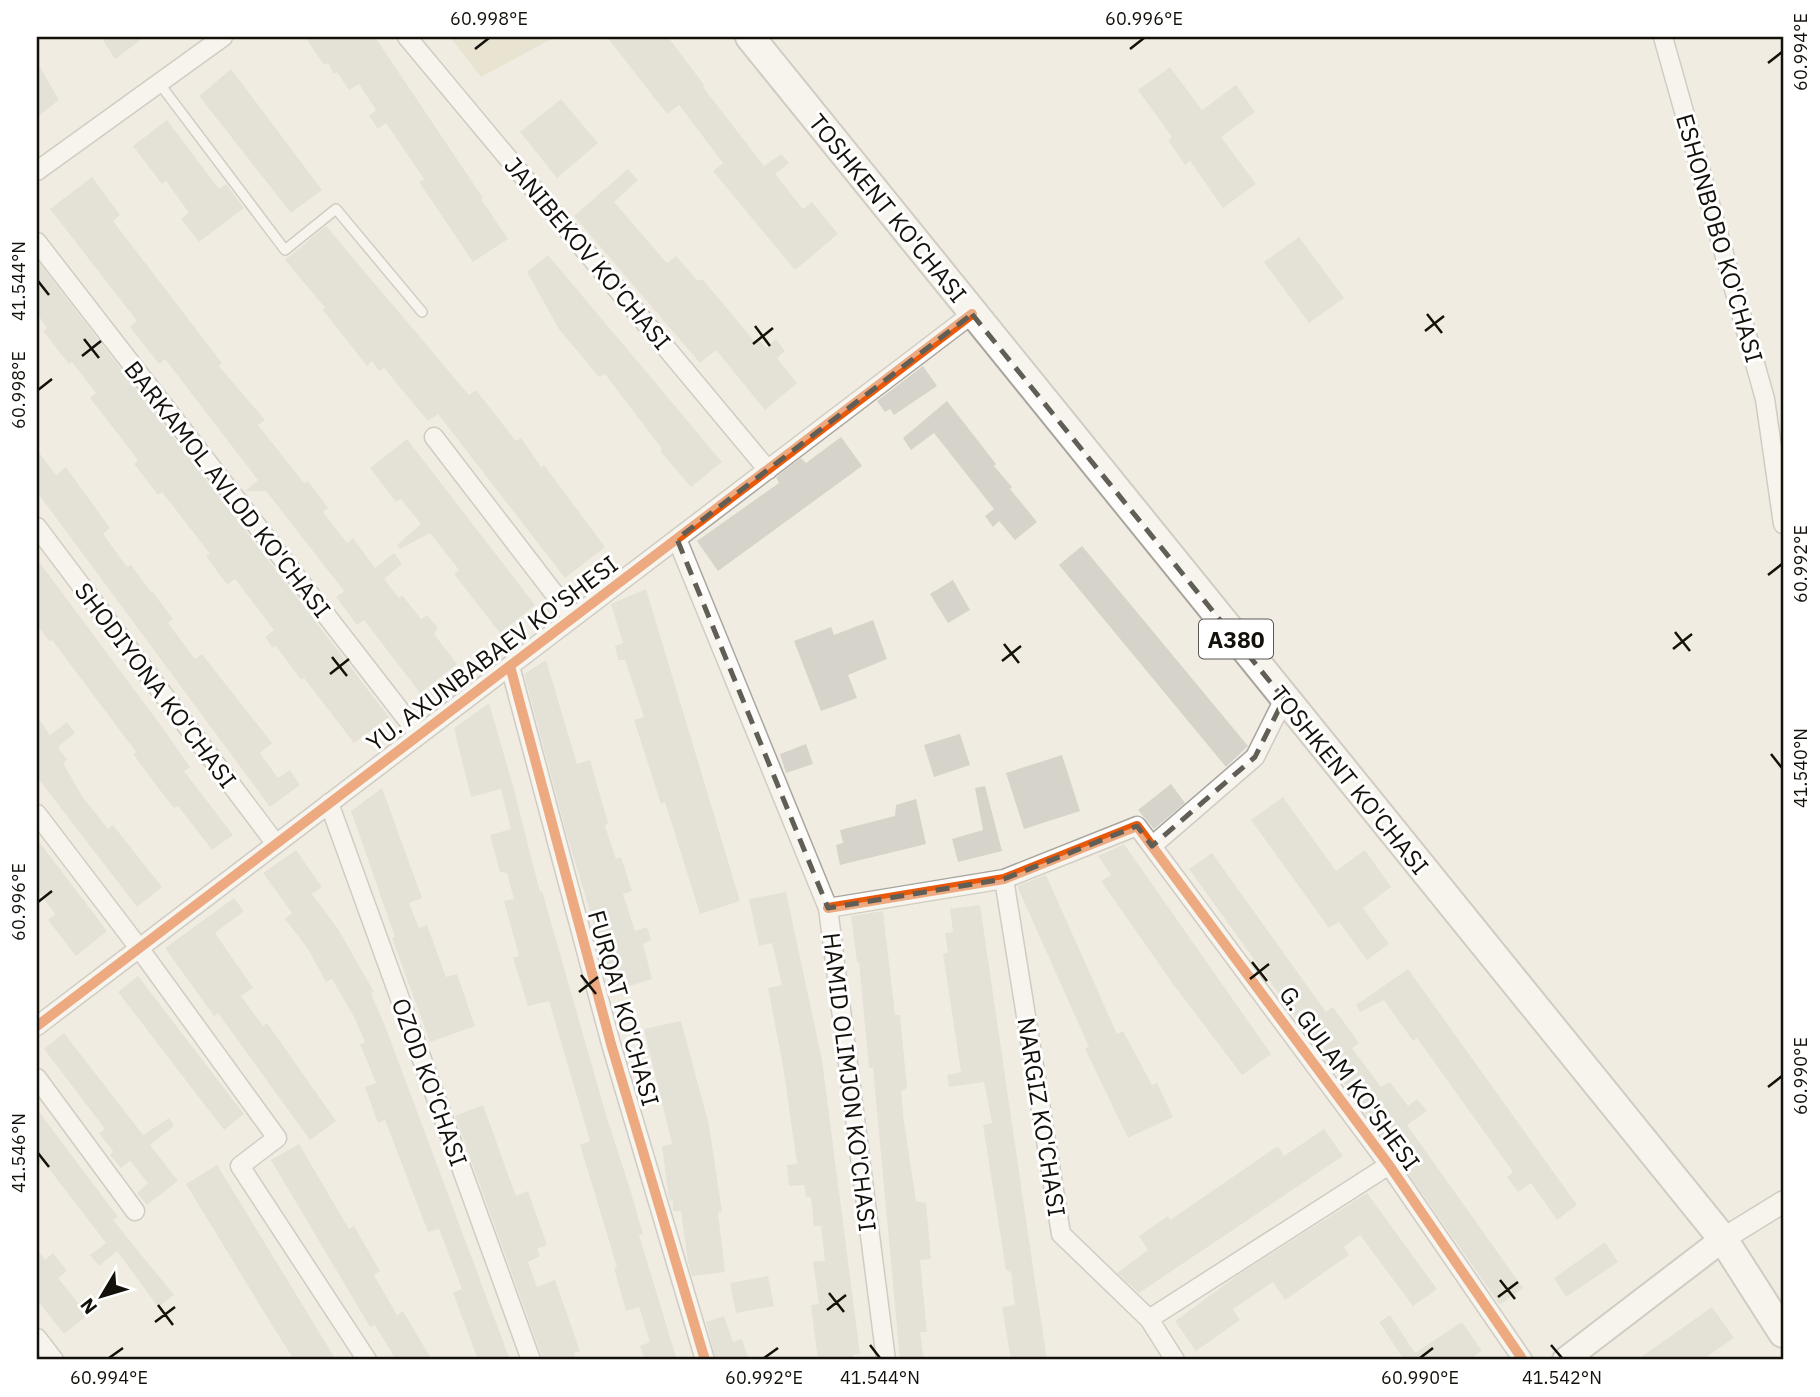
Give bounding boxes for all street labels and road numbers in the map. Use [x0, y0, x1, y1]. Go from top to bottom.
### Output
street label: TOSHKENT KO'CHASI [802, 107, 974, 309]
street label: ESHONBOBO KO'CHASI [1669, 110, 1771, 366]
street label: JANIBEKOV KO'CHASI [498, 150, 678, 356]
street label: BARKAMOL AVLOD KO'CHASI [118, 354, 338, 624]
street label: YU. AXUNBABAEV KO'SHESI [360, 548, 624, 758]
street label: SHODIYONA KO'CHASI [68, 576, 244, 794]
road number: A380 [1199, 620, 1273, 659]
street label: TOSHKENT KO'CHASI [1264, 679, 1436, 881]
street label: FURQAT KO'CHASI [581, 906, 667, 1110]
street label: HAMID OLIMJON KO'CHASI [816, 931, 884, 1233]
street label: G. GULAM KO'SHESI [1272, 979, 1428, 1177]
street label: OZOD KO'CHASI [385, 993, 475, 1171]
street label: NARGIZ KO'CHASI [1010, 1015, 1074, 1219]

